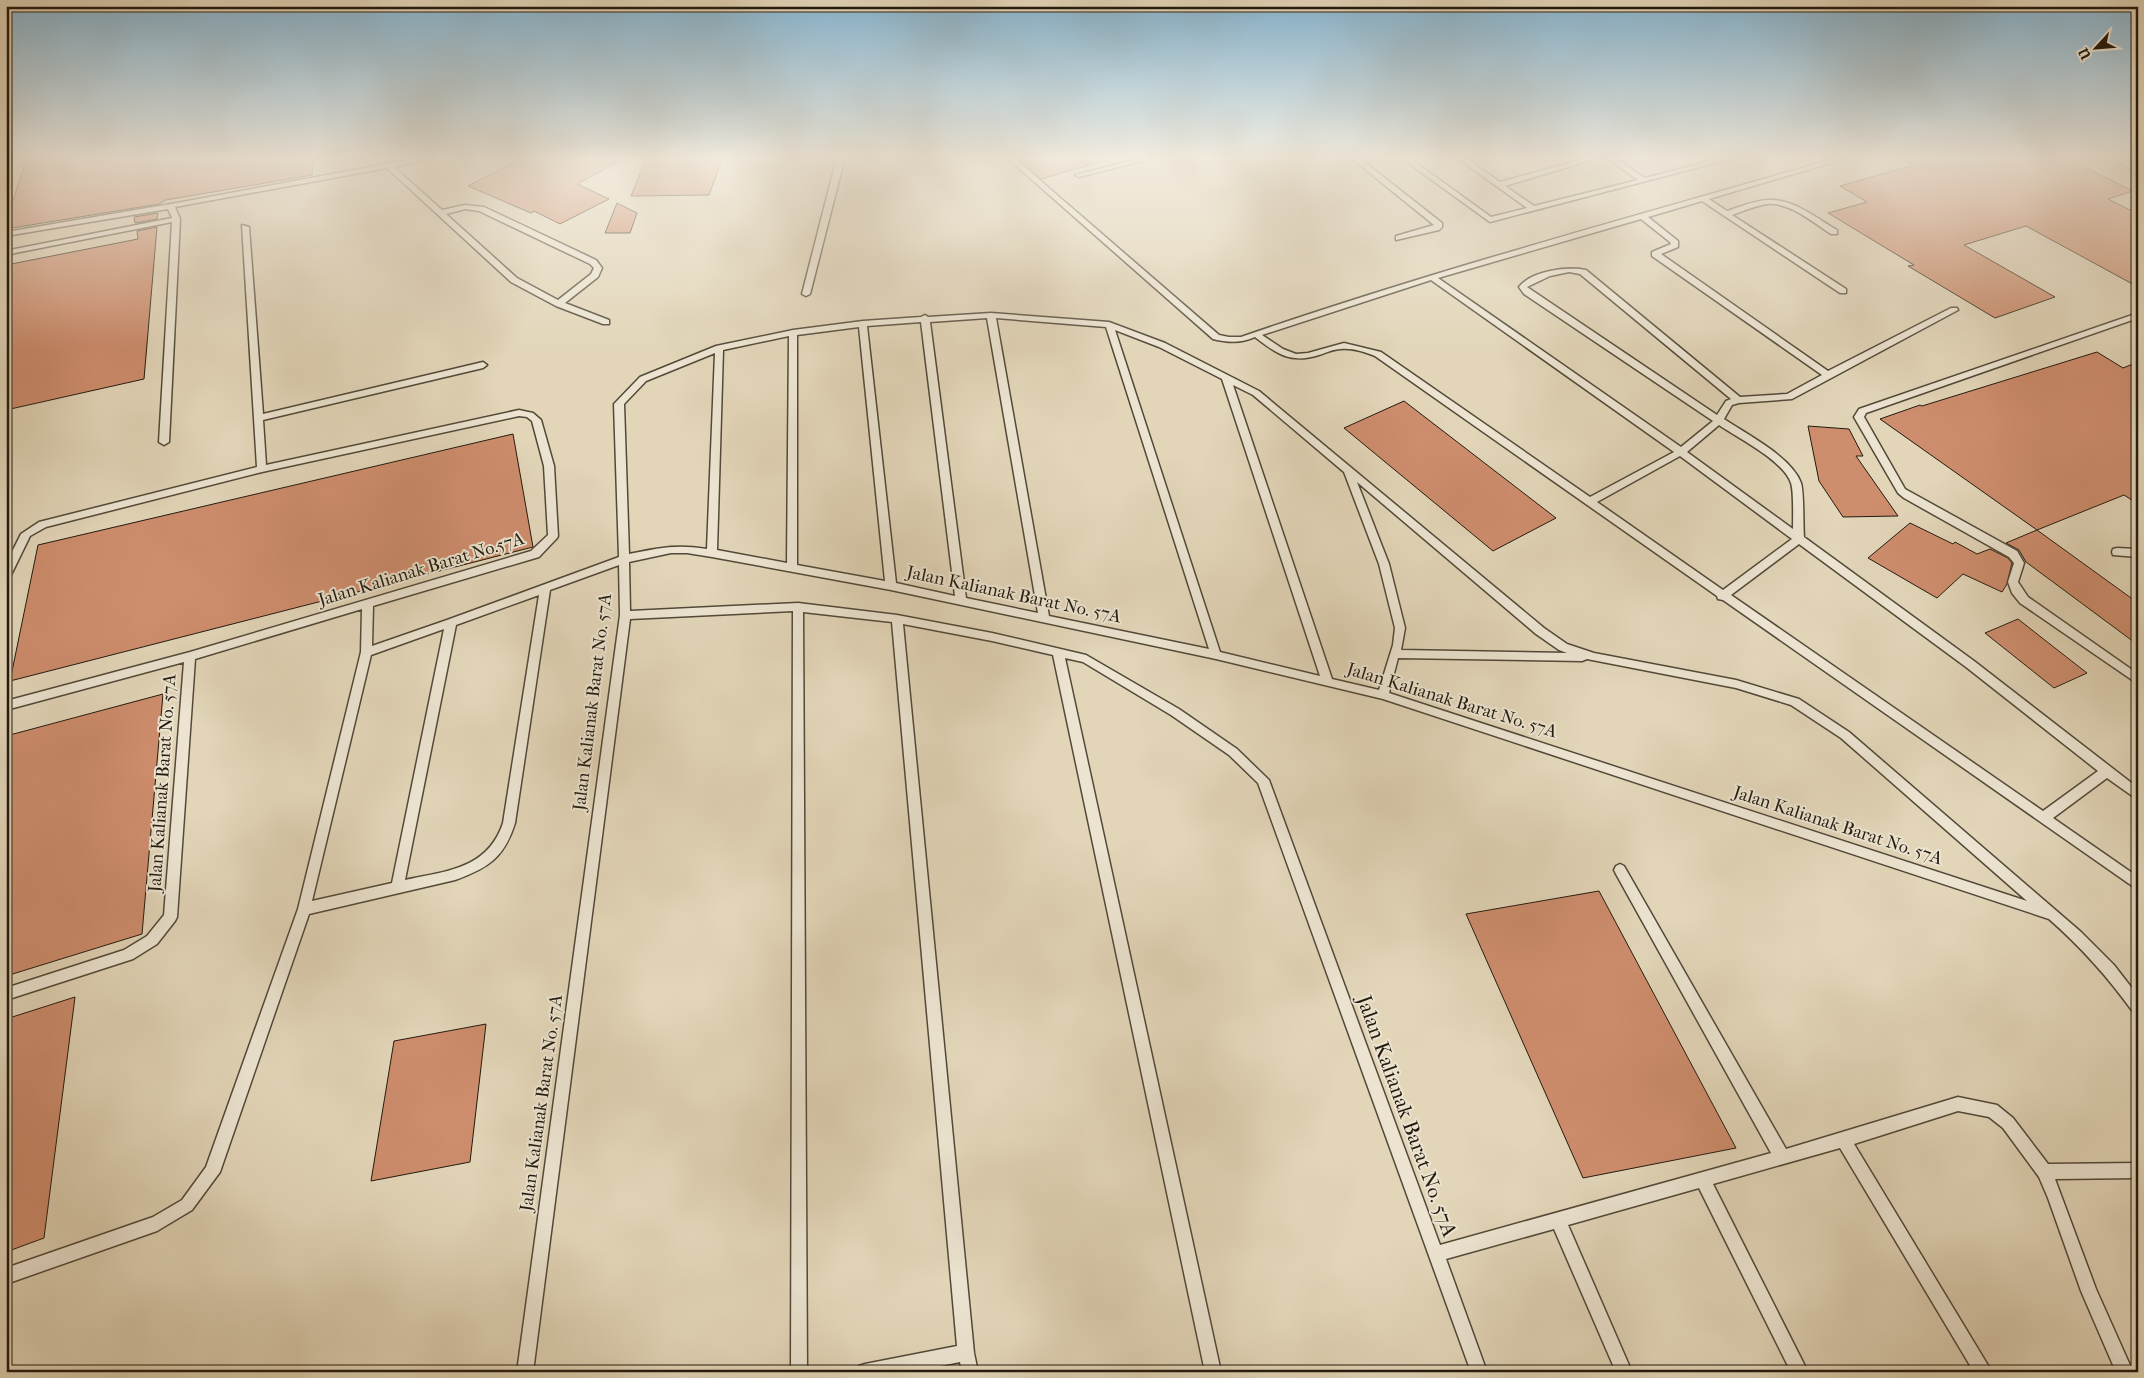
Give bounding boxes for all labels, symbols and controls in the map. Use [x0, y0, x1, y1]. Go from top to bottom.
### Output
north arrow [2072, 22, 2122, 72]
text: U [2075, 45, 2095, 63]
street label: Jalan Kalianak Barat No.57A [314, 528, 527, 611]
street label: Jalan Kalianak Barat No. 57A [903, 561, 1123, 628]
street label: Jalan Kalianak Barat No. 57A [569, 592, 616, 814]
street label: Jalan Kalianak Barat No. 57A [1342, 658, 1560, 743]
street label: Jalan Kalianak Barat No. 57A [144, 673, 181, 895]
street label: Jalan Kalianak Barat No. 57A [1729, 781, 1945, 869]
street label: Jalan Kalianak Barat No. 57A [1351, 990, 1462, 1240]
street label: Jalan Kalianak Barat No. 57A [516, 993, 567, 1215]

